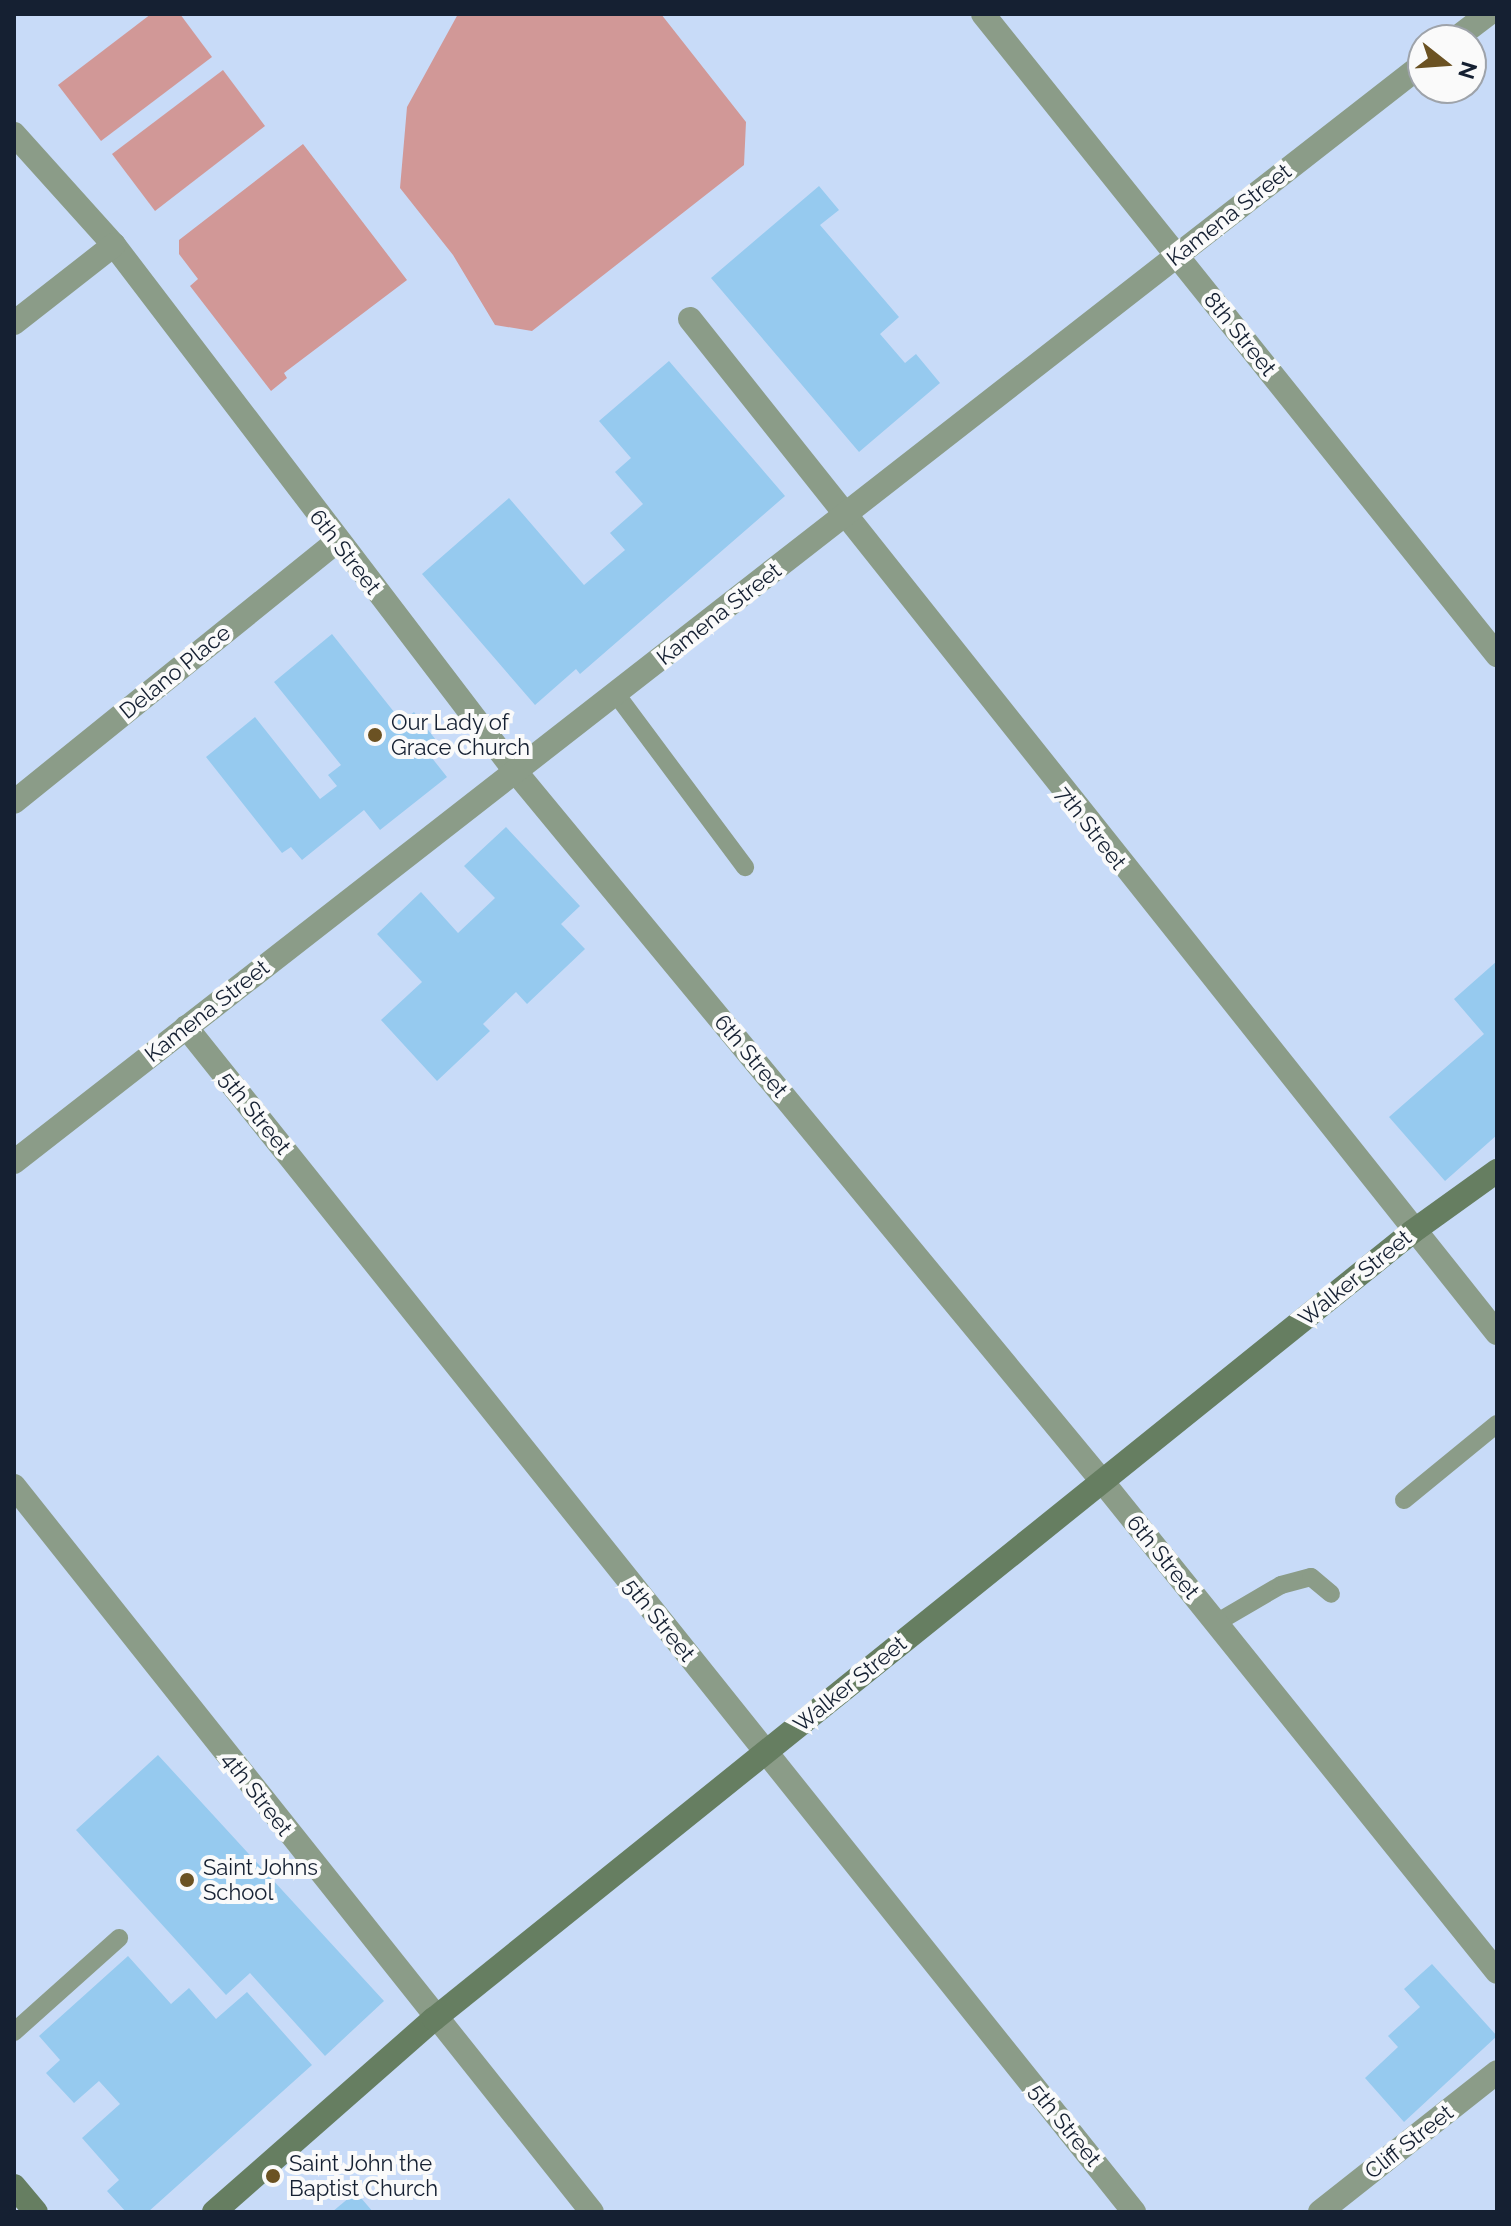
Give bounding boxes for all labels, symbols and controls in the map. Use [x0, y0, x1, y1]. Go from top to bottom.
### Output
north arrow [1407, 24, 1487, 104]
text: N [1453, 59, 1483, 82]
street label: Kamena Street [1162, 158, 1296, 272]
street label: 8th Street [1198, 287, 1282, 381]
street label: 6th Street [304, 504, 386, 600]
street label: Kamena Street [652, 557, 786, 671]
street label: Delano Place [114, 619, 236, 725]
place label: Our Lady of Grace Church [391, 709, 530, 760]
marker: Our Lady of Grace Church [366, 726, 384, 744]
street label: 7th Street [1050, 781, 1132, 875]
street label: Kamena Street [140, 954, 274, 1068]
street label: 6th Street [709, 1009, 793, 1103]
street label: 5th Street [214, 1066, 296, 1160]
street label: Walker Street [1293, 1224, 1417, 1332]
street label: 6th Street [1121, 1510, 1205, 1604]
street label: 5th Street [618, 1573, 700, 1667]
street label: Walker Street [788, 1630, 912, 1738]
street label: 4th Street [216, 1747, 298, 1841]
place label: Saint Johns School [203, 1854, 319, 1906]
marker: Saint Johns School [178, 1871, 196, 1889]
street label: 5th Street [1024, 2078, 1106, 2172]
street label: Cliff Street [1359, 2099, 1459, 2185]
place label: Saint John the Baptist Church [289, 2150, 438, 2202]
marker: Saint John the Baptist Church [264, 2167, 282, 2185]

